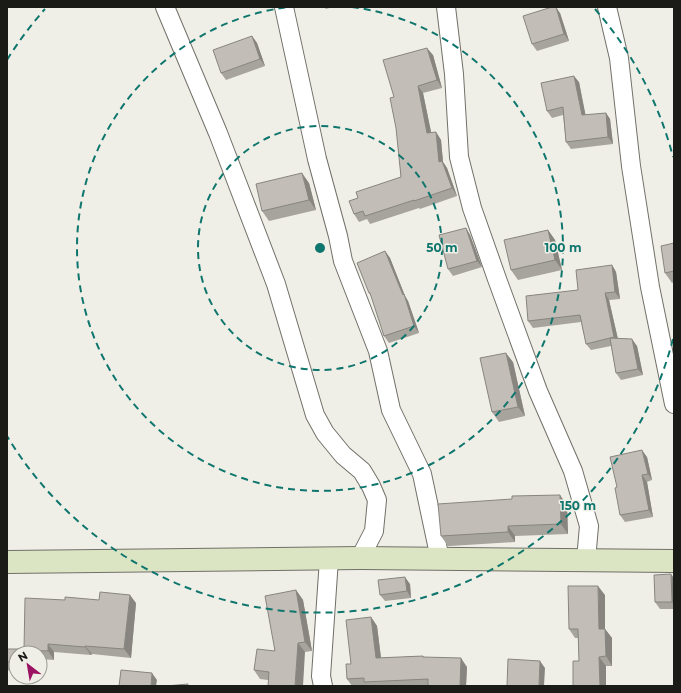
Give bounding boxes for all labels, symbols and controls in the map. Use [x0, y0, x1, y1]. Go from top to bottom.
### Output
text: 50 m [426, 240, 458, 255]
text: 100 m [545, 240, 581, 255]
centre of rings [313, 241, 327, 255]
text: 150 m [560, 498, 596, 513]
north arrow [8, 645, 48, 685]
text: N [15, 648, 30, 665]

